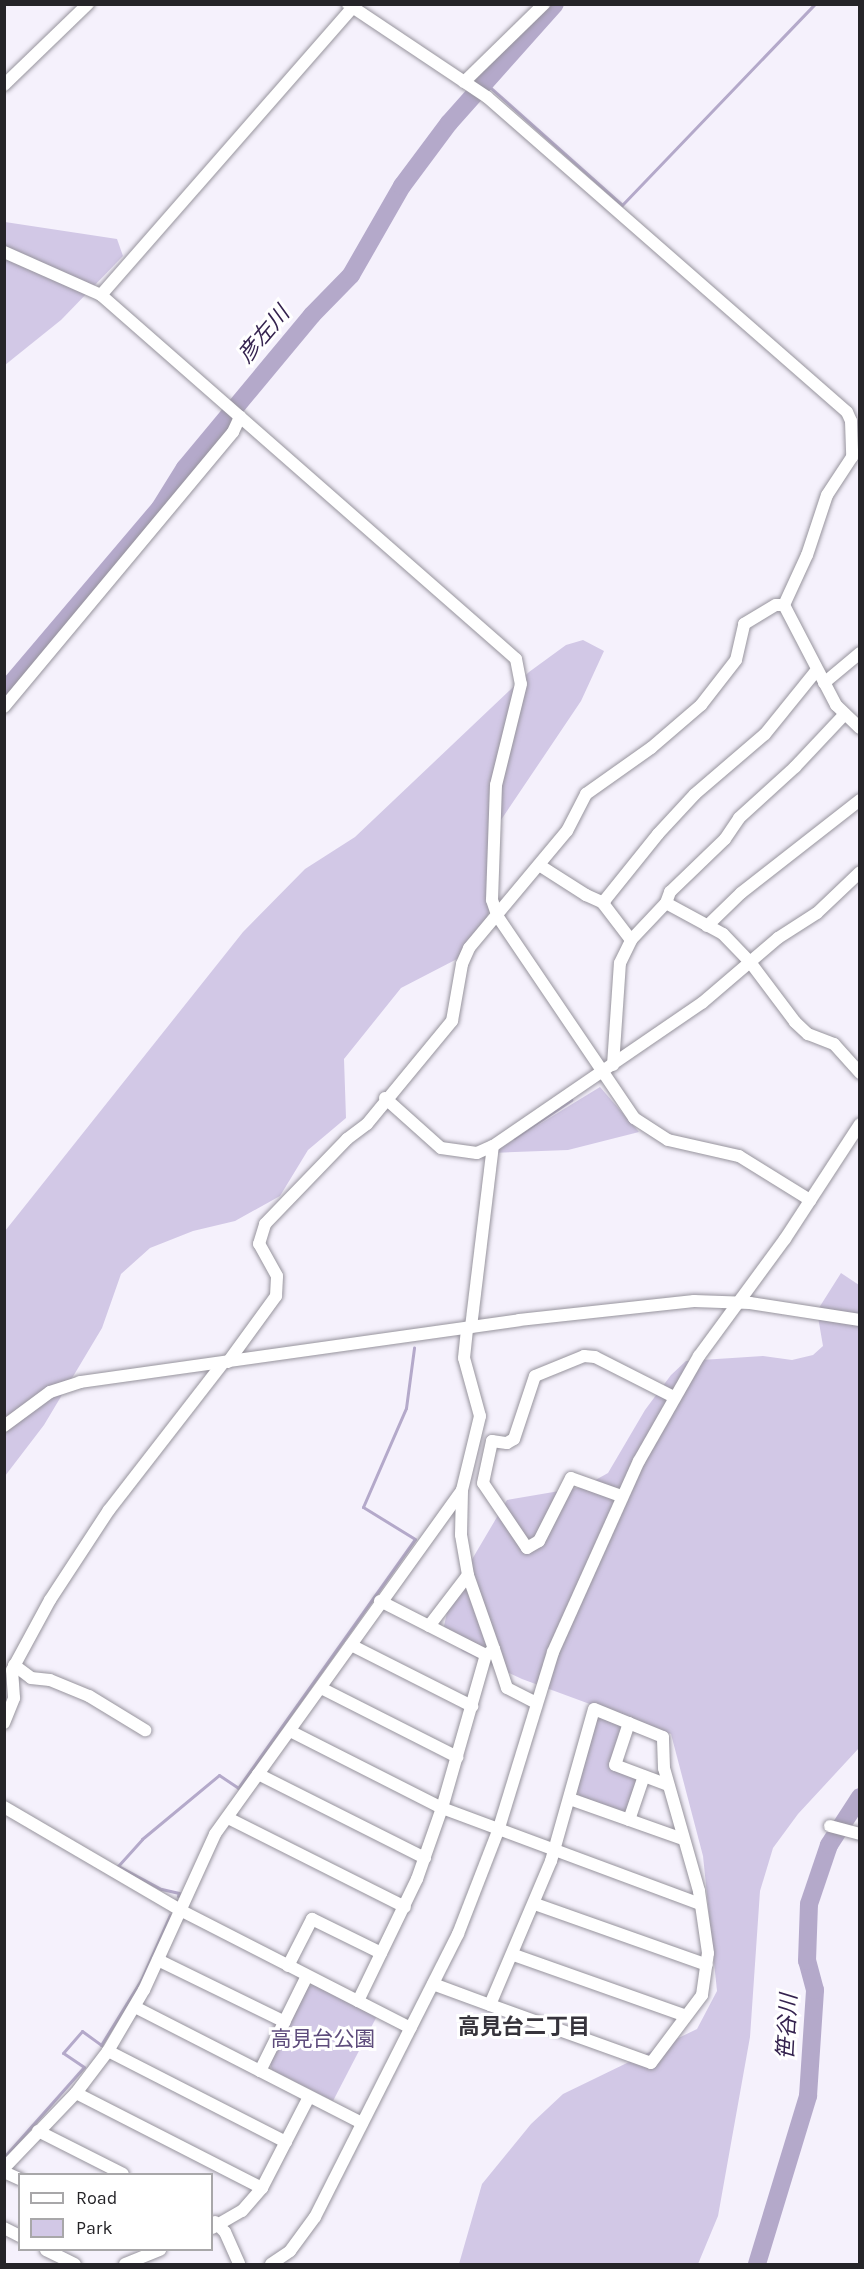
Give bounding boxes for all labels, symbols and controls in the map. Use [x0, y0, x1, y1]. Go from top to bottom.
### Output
water label: 彦左川 [233, 301, 295, 369]
water label: 笹谷川 [773, 1993, 803, 2061]
district label: 高見台二丁目 [458, 2015, 590, 2041]
park label: 高見台公園 [271, 2026, 375, 2052]
legend [18, 2173, 213, 2251]
text: Road [76, 2187, 117, 2209]
text: Park [76, 2217, 113, 2239]

